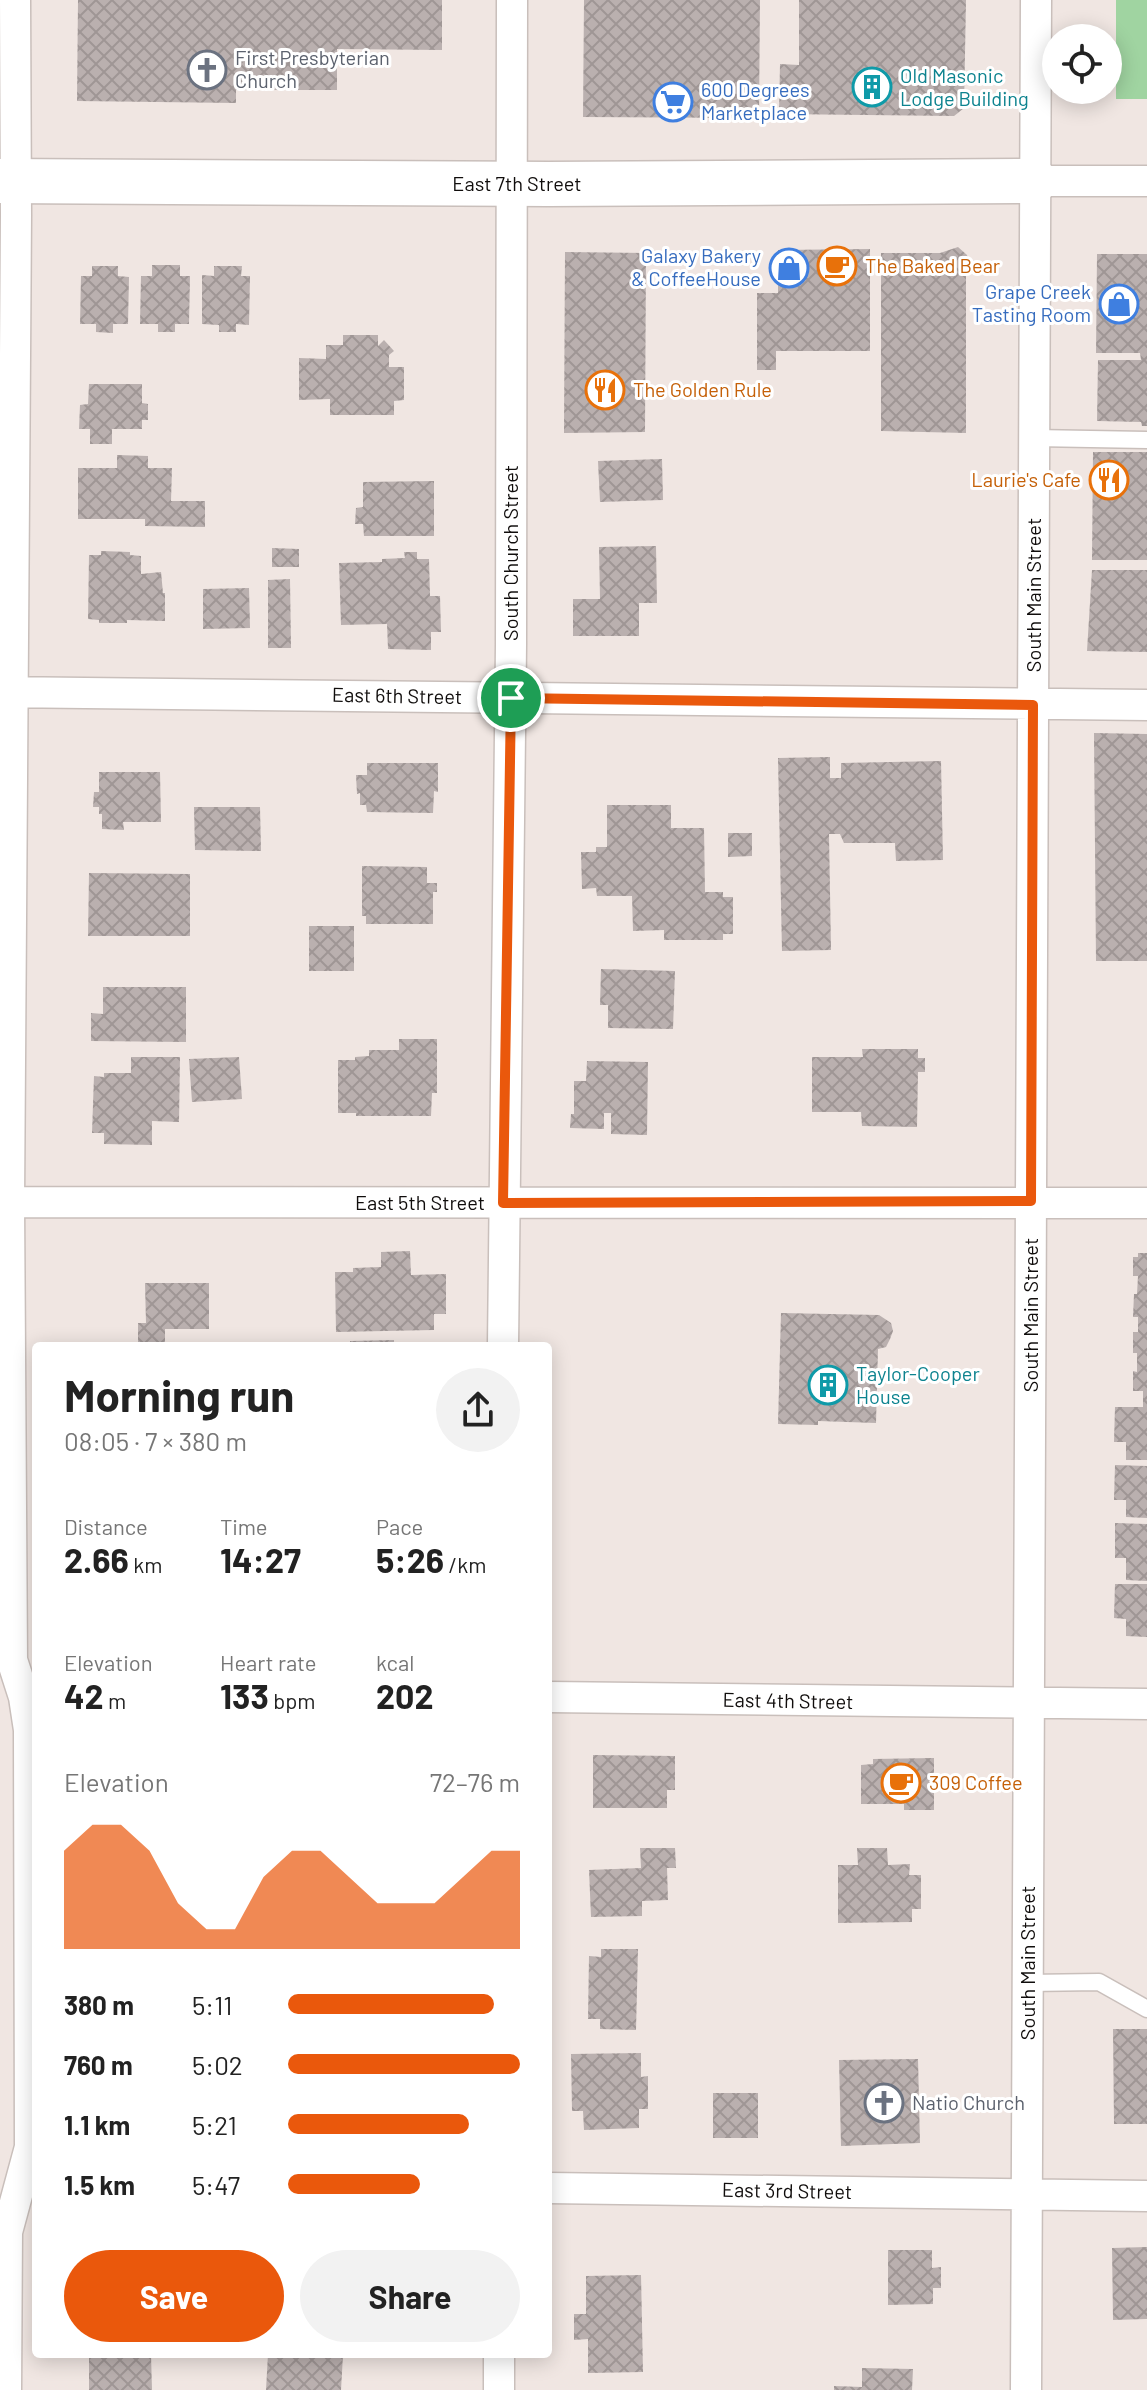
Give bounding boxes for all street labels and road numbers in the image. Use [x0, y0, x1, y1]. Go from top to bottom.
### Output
street label: East 7th Street [452, 171, 582, 195]
street label: South Church Street [498, 465, 522, 641]
street label: South Main Street [1021, 518, 1045, 672]
street label: East 6th Street [332, 682, 462, 708]
street label: East 5th Street [355, 1190, 485, 1214]
street label: South Main Street [1018, 1238, 1042, 1392]
street label: East 4th Street [722, 1687, 854, 1713]
street label: South Main Street [1015, 1886, 1039, 2040]
street label: East 3rd Street [722, 2177, 852, 2203]

